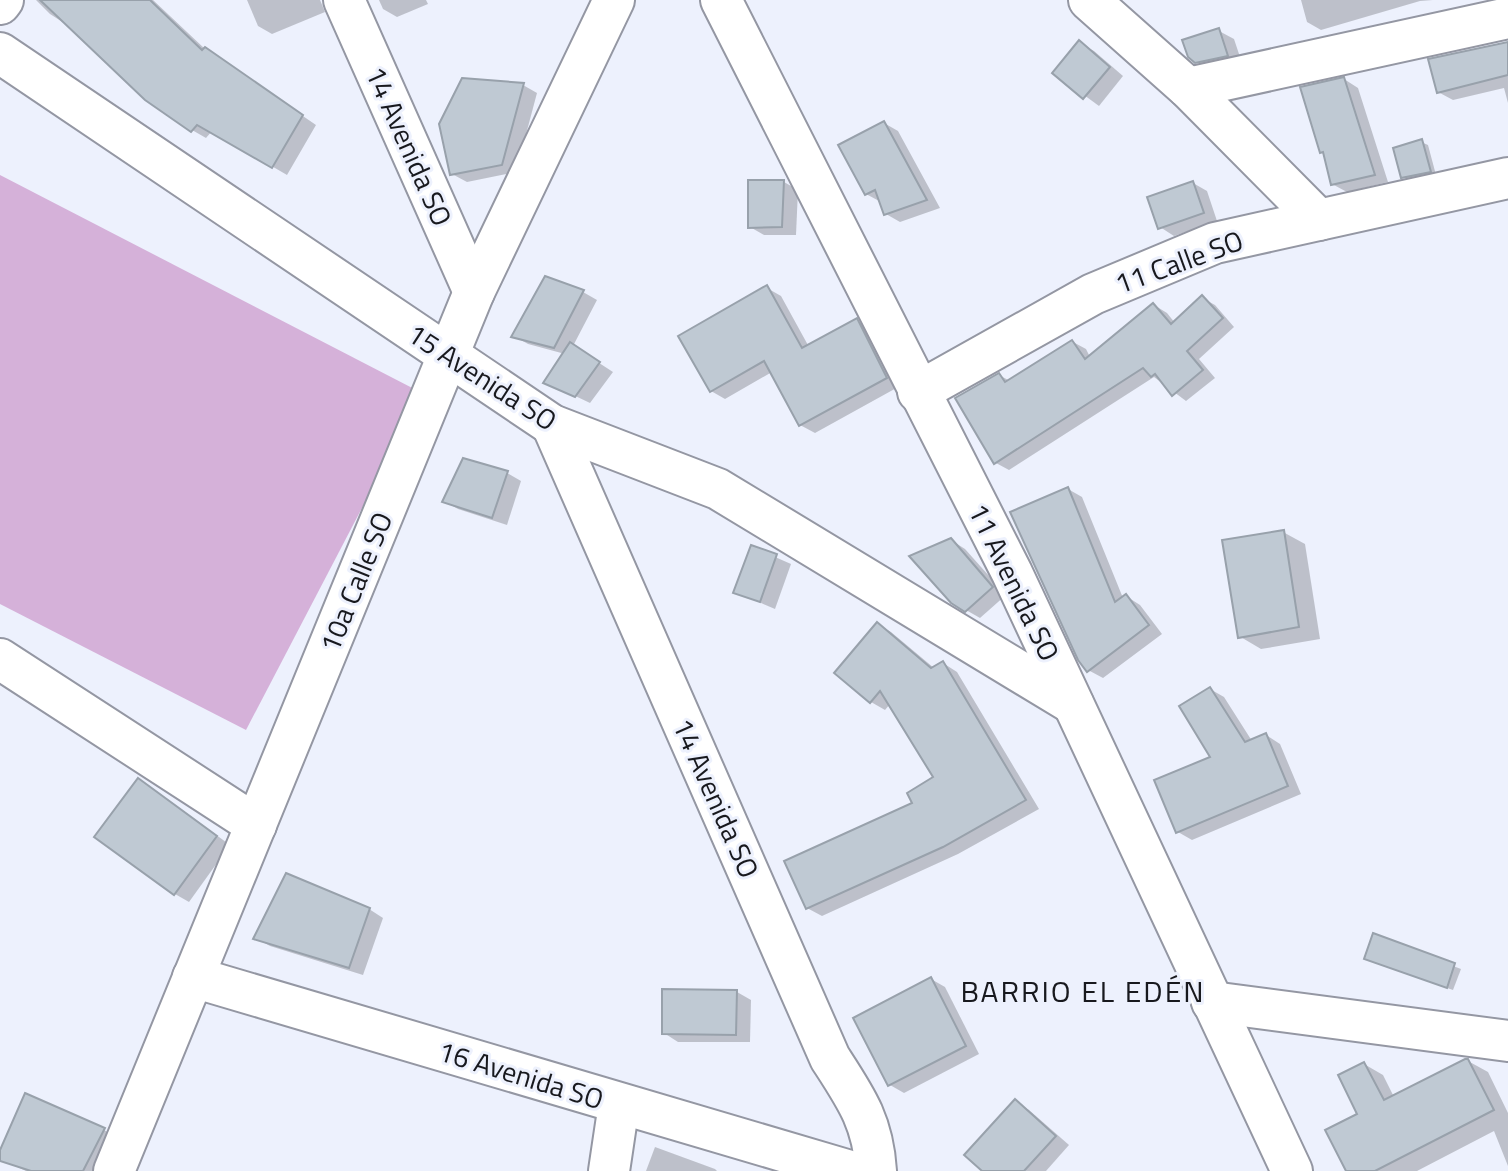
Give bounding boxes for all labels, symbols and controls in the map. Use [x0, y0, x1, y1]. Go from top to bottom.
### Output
street label: 14 Avenida SO [355, 59, 464, 233]
street label: 11 Calle SO [1109, 218, 1249, 305]
street label: 15 Avenida SO [399, 312, 566, 441]
street label: 11 Avenida SO [958, 496, 1071, 668]
street label: 10a Calle SO [308, 505, 403, 658]
street label: 14 Avenida SO [662, 711, 771, 885]
district label: BARRIO EL EDÉN [960, 968, 1206, 1014]
street label: 16 Avenida SO [433, 1029, 609, 1120]

